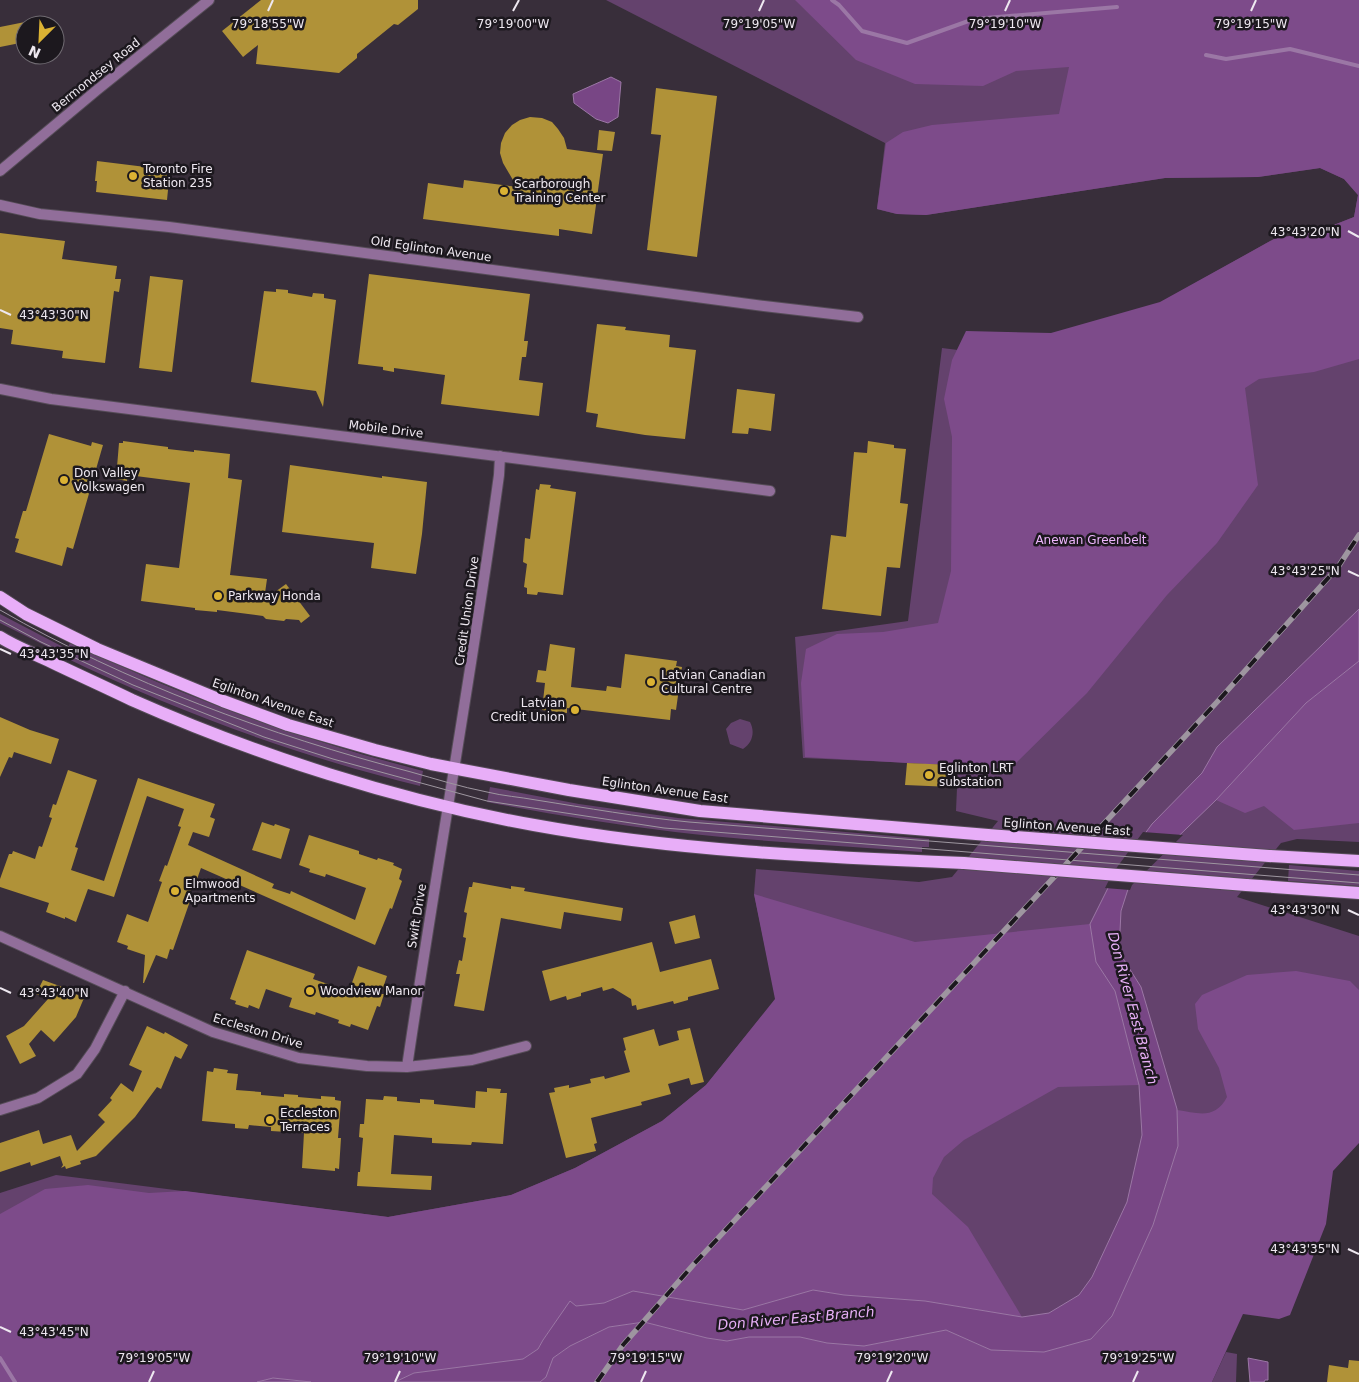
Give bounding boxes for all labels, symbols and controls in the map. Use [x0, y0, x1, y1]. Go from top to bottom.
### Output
north arrow [15, 15, 65, 65]
text: 79°18'55"W [232, 17, 304, 31]
text: 79°19'00"W [477, 17, 549, 31]
text: 79°19'05"W [723, 17, 795, 31]
text: 79°19'10"W [969, 17, 1041, 31]
text: 79°19'15"W [1215, 17, 1287, 31]
street label: Bermondsey Road [49, 35, 143, 115]
text: N [26, 42, 43, 62]
place label: Toronto Fire Station 235 [142, 162, 213, 190]
marker: Toronto Fire Station 235 [127, 170, 139, 182]
place label: Scarborough Training Center [513, 177, 606, 205]
marker: Scarborough Training Center [498, 185, 510, 197]
text: 43°43'20"N [1270, 225, 1340, 239]
street label: Old Eglinton Avenue [370, 234, 492, 264]
text: 43°43'30"N [19, 308, 89, 322]
street label: Mobile Drive [348, 417, 424, 441]
place label: Don Valley Volkswagen [74, 466, 145, 494]
marker: Don Valley Volkswagen [58, 474, 70, 486]
park label: Anewan Greenbelt [1035, 533, 1147, 547]
street label: Credit Union Drive [452, 555, 482, 667]
text: 43°43'25"N [1270, 564, 1340, 578]
place label: Parkway Honda [228, 589, 321, 603]
marker: Parkway Honda [212, 590, 224, 602]
text: 43°43'35"N [19, 647, 89, 661]
place label: Latvian Canadian Cultural Centre [661, 668, 766, 696]
street label: Eglinton Avenue East [211, 676, 336, 730]
marker: Latvian Canadian Cultural Centre [645, 676, 657, 688]
place label: Latvian Credit Union [490, 696, 565, 724]
marker: Latvian Credit Union [569, 704, 581, 716]
place label: Eglinton LRT substation [939, 761, 1014, 789]
marker: Eglinton LRT substation [923, 769, 935, 781]
street label: Eglinton Avenue East [601, 774, 729, 806]
street label: Eglinton Avenue East [1003, 816, 1131, 838]
place label: Elmwood Apartments [185, 877, 255, 905]
street label: Swift Drive [405, 883, 429, 949]
marker: Elmwood Apartments [169, 885, 181, 897]
text: 43°43'30"N [1270, 903, 1340, 917]
water label: Don River East Branch [1105, 930, 1161, 1086]
place label: Woodview Manor [320, 984, 423, 998]
marker: Woodview Manor [304, 985, 316, 997]
text: 43°43'40"N [19, 986, 89, 1000]
street label: Eccleston Drive [211, 1011, 305, 1051]
place label: Eccleston Terraces [279, 1106, 337, 1134]
marker: Eccleston Terraces [264, 1114, 276, 1126]
text: 43°43'35"N [1270, 1242, 1340, 1256]
water label: Don River East Branch [717, 1303, 875, 1333]
text: 43°43'45"N [19, 1325, 89, 1339]
text: 79°19'05"W [118, 1351, 190, 1365]
text: 79°19'10"W [364, 1351, 436, 1365]
text: 79°19'15"W [610, 1351, 682, 1365]
text: 79°19'20"W [856, 1351, 928, 1365]
text: 79°19'25"W [1102, 1351, 1174, 1365]

